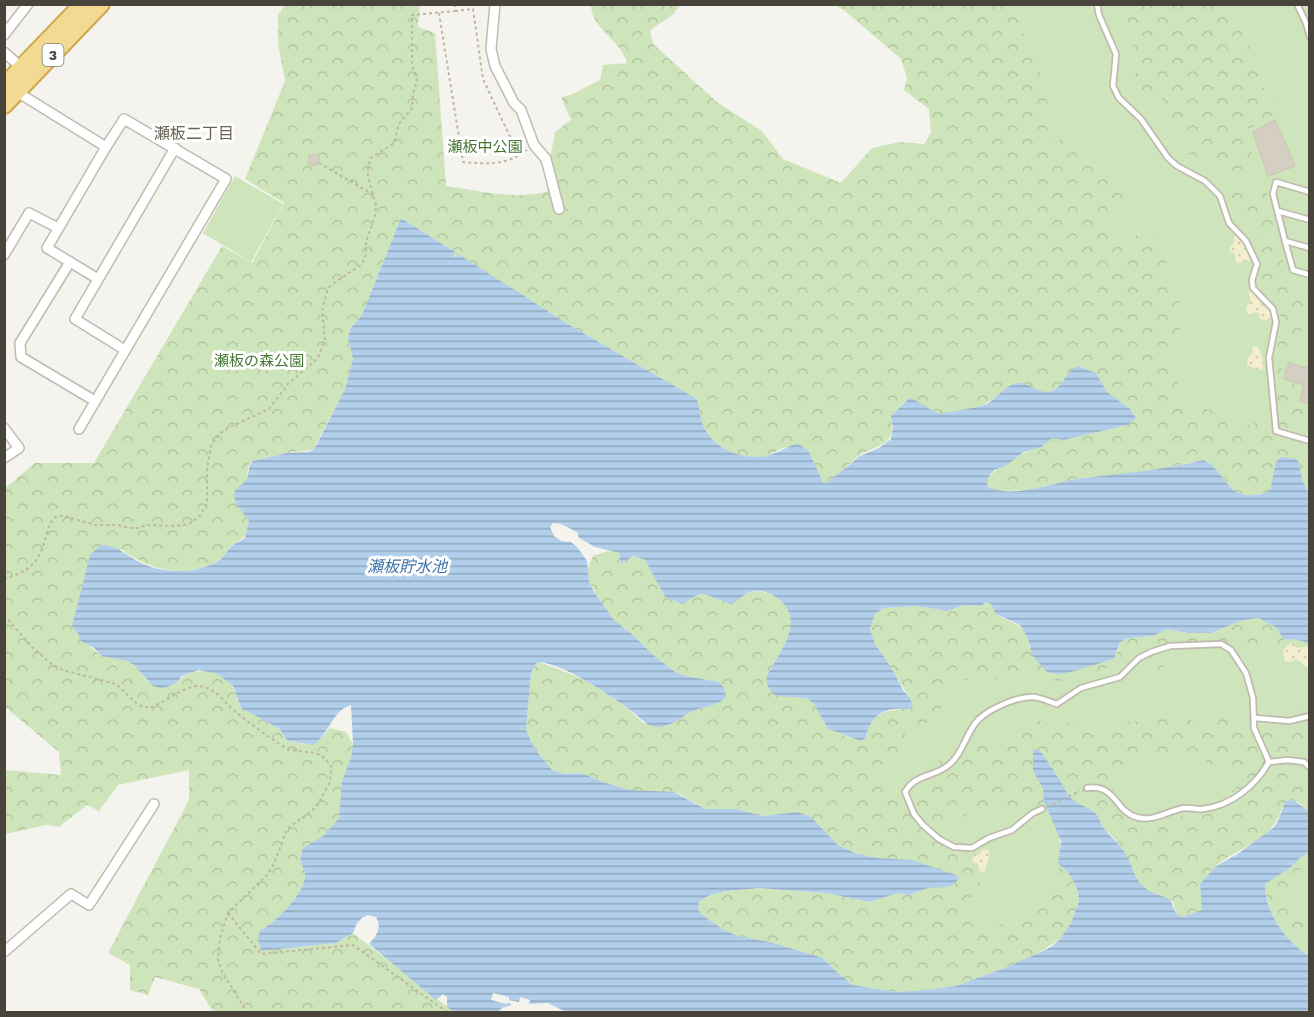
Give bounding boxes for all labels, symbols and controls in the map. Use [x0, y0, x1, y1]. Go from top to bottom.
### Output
road number: 3 [42, 44, 64, 66]
district label: 瀬板二丁目 [154, 124, 234, 143]
park label: 瀬板中公園 [447, 138, 523, 156]
park label: 瀬板の森公園 [214, 352, 304, 370]
water label: 瀬板貯水池 [367, 557, 449, 576]

